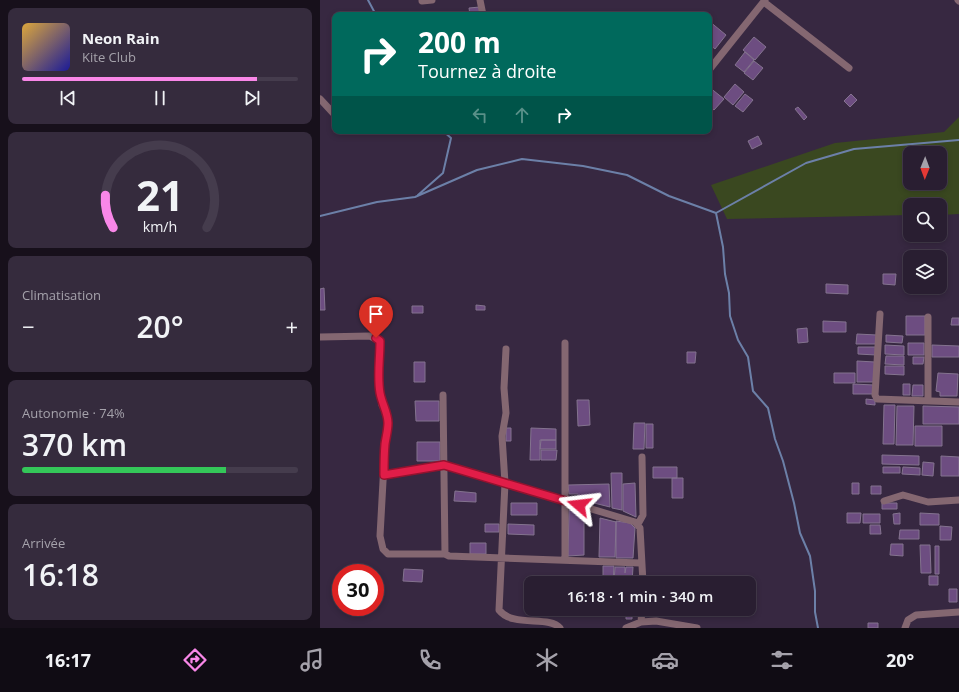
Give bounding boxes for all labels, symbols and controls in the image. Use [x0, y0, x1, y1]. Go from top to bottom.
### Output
text: 200 m [418, 23, 501, 61]
text: Neon Rain [82, 28, 160, 48]
icon: right [352, 28, 404, 80]
text: Kite Club [82, 48, 136, 66]
text: Tournez à droite [418, 59, 556, 83]
icon: previous [57, 87, 79, 109]
icon: pause [149, 87, 171, 109]
icon: next [241, 87, 263, 109]
icon: left [469, 104, 491, 126]
icon: ahead [511, 104, 533, 126]
icon: right [553, 104, 575, 126]
north arrow [903, 146, 947, 190]
map controls [903, 146, 947, 294]
text: 21 [136, 167, 184, 223]
button: search [903, 198, 947, 242]
text: km/h [143, 217, 177, 236]
button: layers [903, 250, 947, 294]
text: Climatisation [22, 286, 101, 304]
pin [359, 297, 393, 338]
icon: arrive [365, 303, 387, 325]
text: 20° [136, 306, 184, 347]
text: − [22, 311, 35, 341]
text: + [285, 311, 298, 341]
text: Autonomie · 74% [22, 404, 125, 422]
text: 370 km [22, 424, 127, 465]
position arrow [558, 484, 600, 526]
text: Arrivée [22, 534, 65, 552]
text: 16:18 [22, 554, 99, 595]
speed limit sign: 30 [332, 564, 384, 616]
text: 16:18 · 1 min · 340 m [567, 586, 713, 606]
icon: directions [181, 646, 209, 674]
icon: music [298, 646, 326, 674]
icon: phone [416, 646, 444, 674]
icon: climate [533, 646, 561, 674]
icon: car [651, 646, 679, 674]
icon: filters [768, 646, 796, 674]
text: 16:17 [45, 648, 91, 672]
text: 20° [886, 648, 914, 672]

